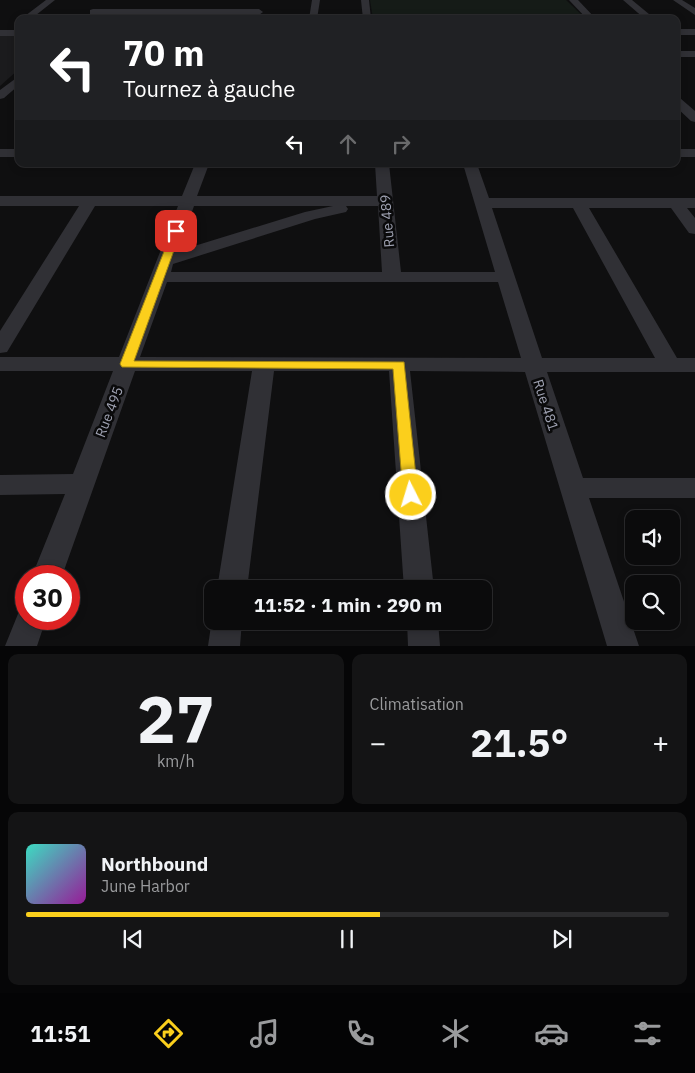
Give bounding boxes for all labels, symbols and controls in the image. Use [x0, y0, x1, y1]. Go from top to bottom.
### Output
text: 70 m [123, 30, 205, 76]
icon: left [40, 35, 105, 100]
text: Tournez à gauche [123, 74, 295, 103]
icon: left [281, 130, 309, 158]
icon: ahead [334, 130, 362, 158]
icon: right [387, 130, 415, 158]
street label: Rue 489 [376, 194, 398, 248]
pin [155, 210, 197, 252]
icon: arrive [162, 217, 190, 245]
street label: Rue 481 [529, 377, 563, 433]
street label: Rue 495 [91, 384, 127, 440]
position arrow [384, 468, 436, 520]
map controls [625, 510, 680, 630]
button: sound [625, 510, 680, 565]
speed limit sign: 30 [15, 565, 80, 630]
button: search [625, 575, 680, 630]
text: 11:52 · 1 min · 290 m [254, 593, 442, 617]
text: 27 [137, 676, 215, 761]
text: Climatisation [370, 694, 464, 714]
text: 21.5° [470, 718, 568, 767]
text: − [370, 724, 386, 761]
text: + [652, 724, 669, 761]
text: km/h [157, 751, 195, 771]
text: Northbound [101, 852, 208, 876]
text: June Harbor [101, 876, 190, 896]
icon: previous [119, 925, 147, 953]
icon: pause [333, 925, 361, 953]
icon: next [548, 925, 576, 953]
icon: directions [151, 1016, 186, 1051]
icon: music [247, 1016, 282, 1051]
icon: phone [343, 1016, 378, 1051]
icon: climate [438, 1016, 473, 1051]
icon: car [534, 1016, 569, 1051]
icon: filters [630, 1016, 665, 1051]
text: 11:51 [30, 1019, 90, 1048]

